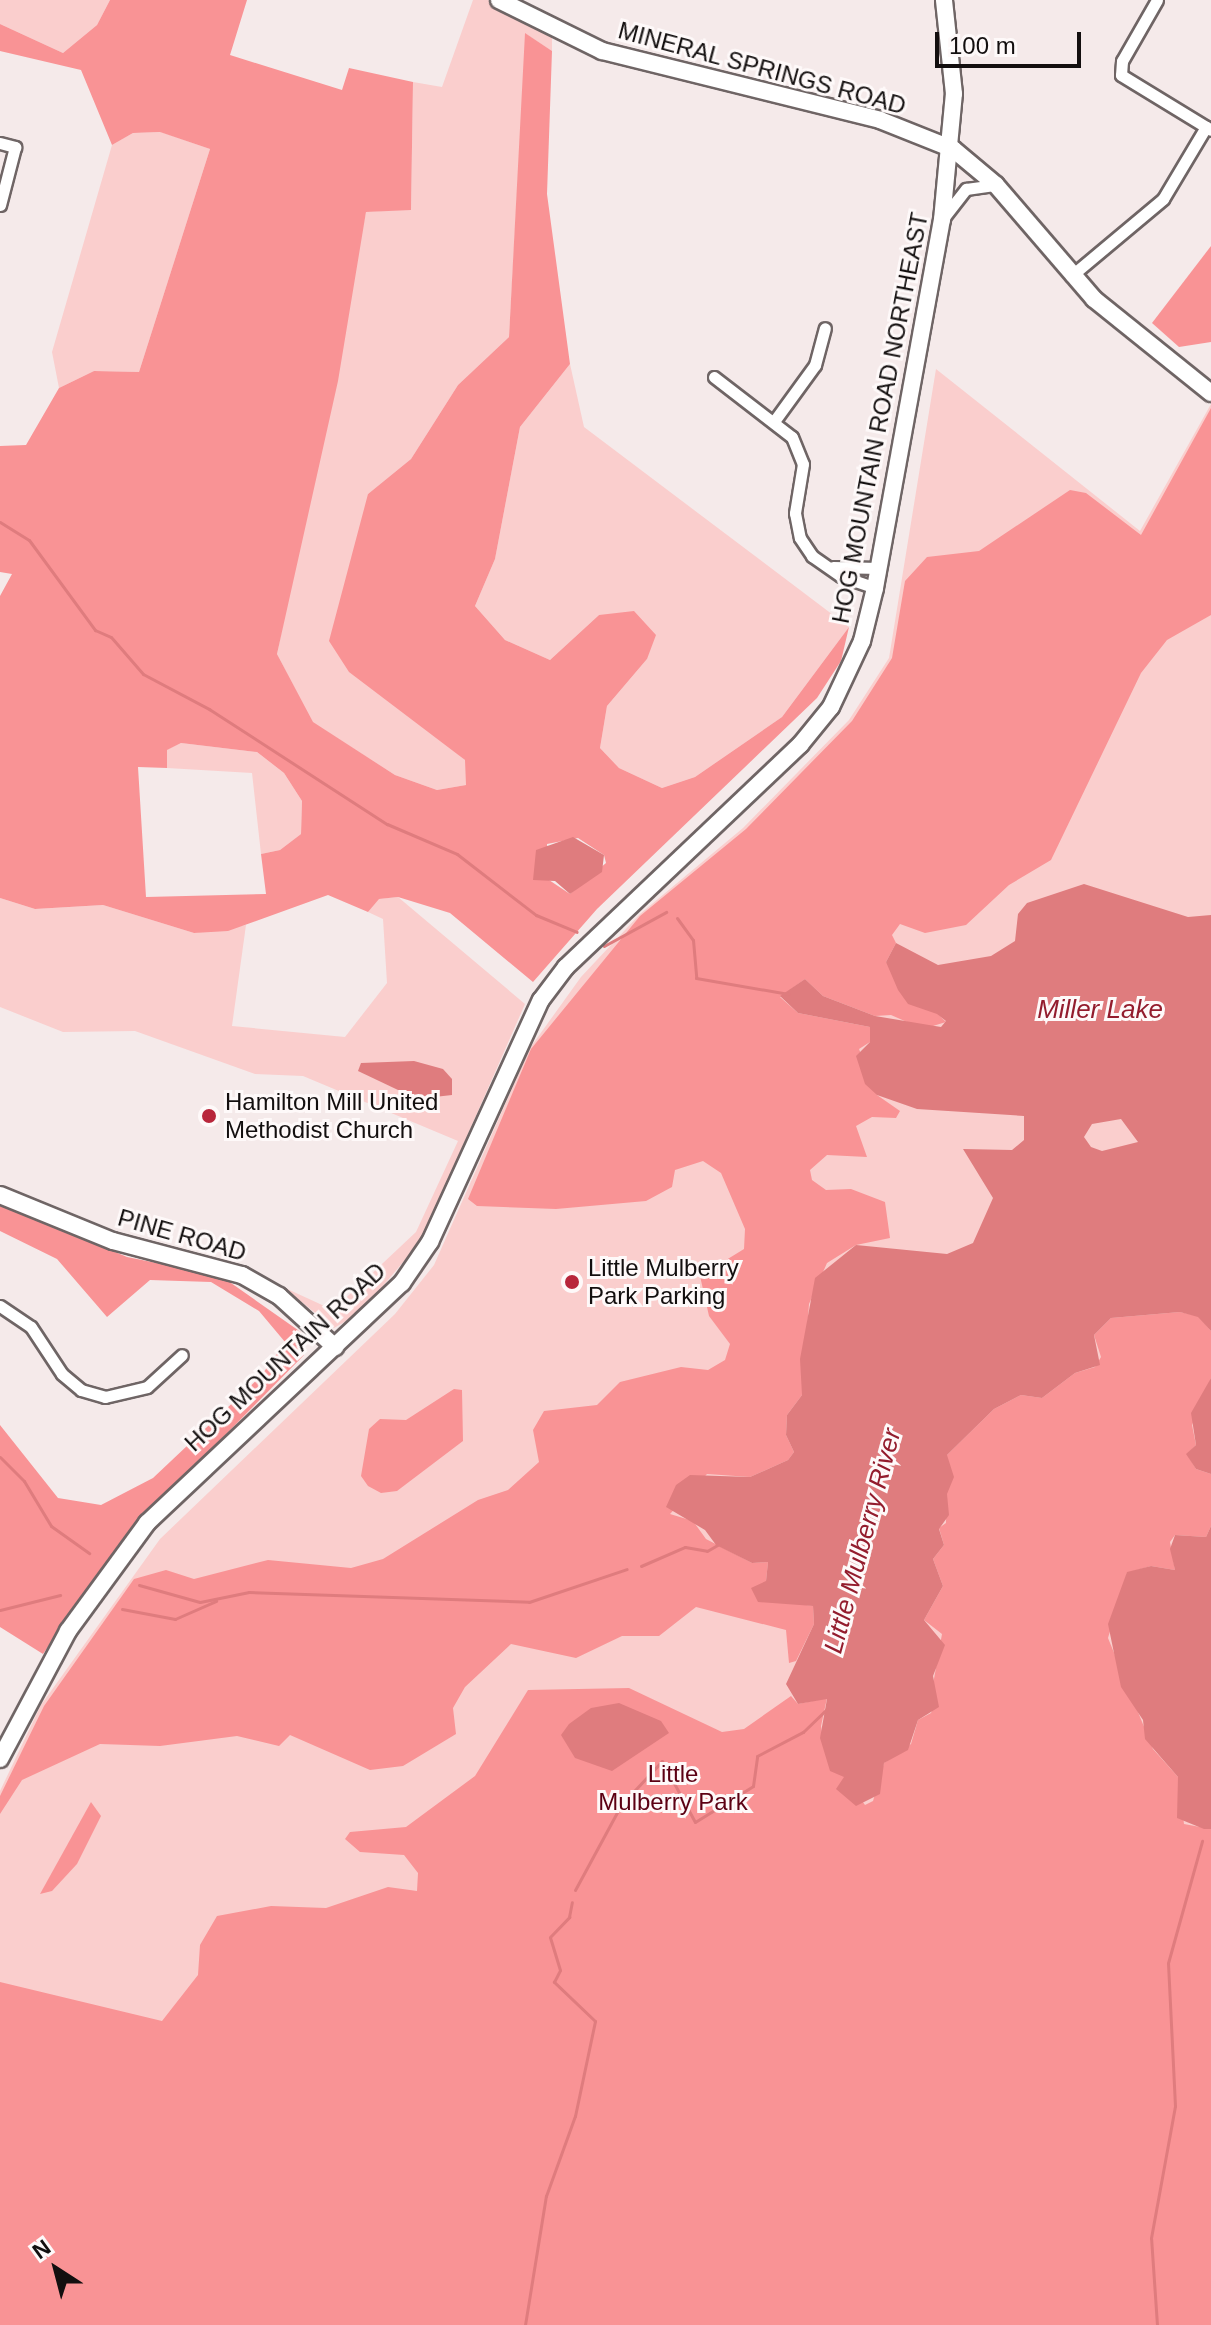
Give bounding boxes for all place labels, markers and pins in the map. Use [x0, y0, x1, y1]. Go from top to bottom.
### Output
place label: Hamilton Mill United Methodist Church [225, 1088, 438, 1144]
marker: Hamilton Mill United Methodist Church [200, 1107, 218, 1125]
place label: Little Mulberry Park Parking [588, 1254, 739, 1310]
marker: Little Mulberry Park Parking [563, 1273, 581, 1291]

